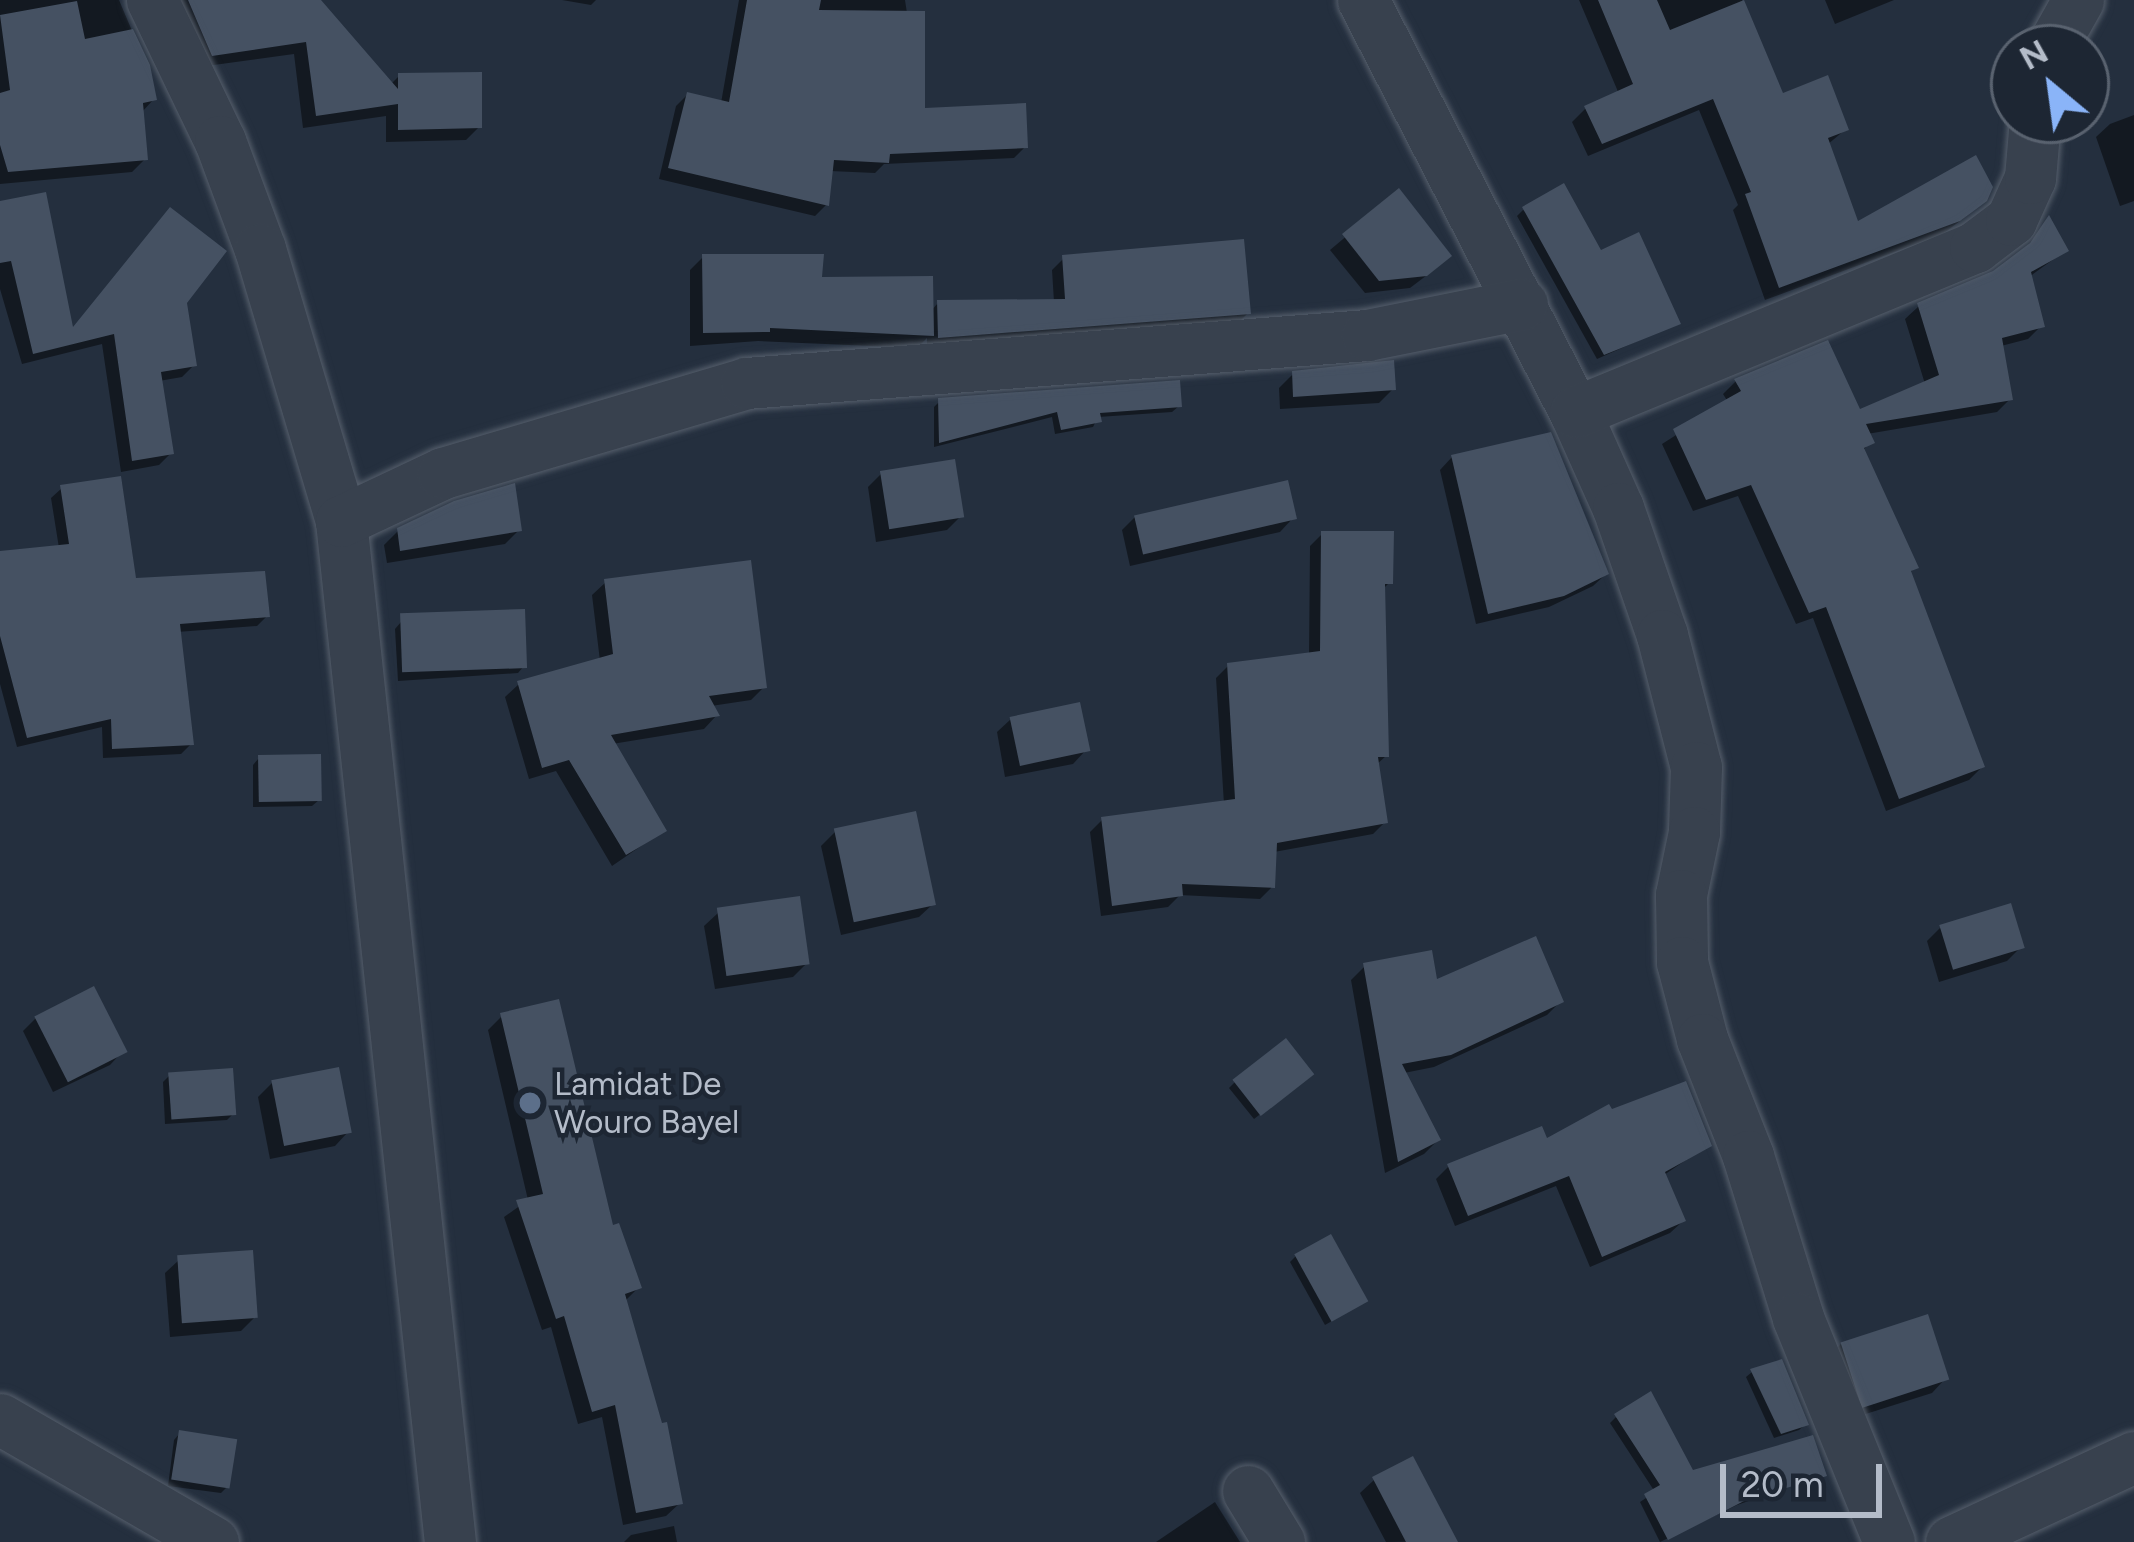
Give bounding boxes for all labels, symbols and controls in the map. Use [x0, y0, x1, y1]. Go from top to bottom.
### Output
north arrow [1990, 24, 2110, 144]
text: N [2013, 31, 2054, 78]
place label: Lamidat De Wouro Bayel [554, 1064, 739, 1142]
marker: Lamidat De Wouro Bayel [517, 1090, 543, 1116]
scale bar [1726, 1440, 1888, 1514]
text: 20 m [1741, 1463, 1824, 1506]

